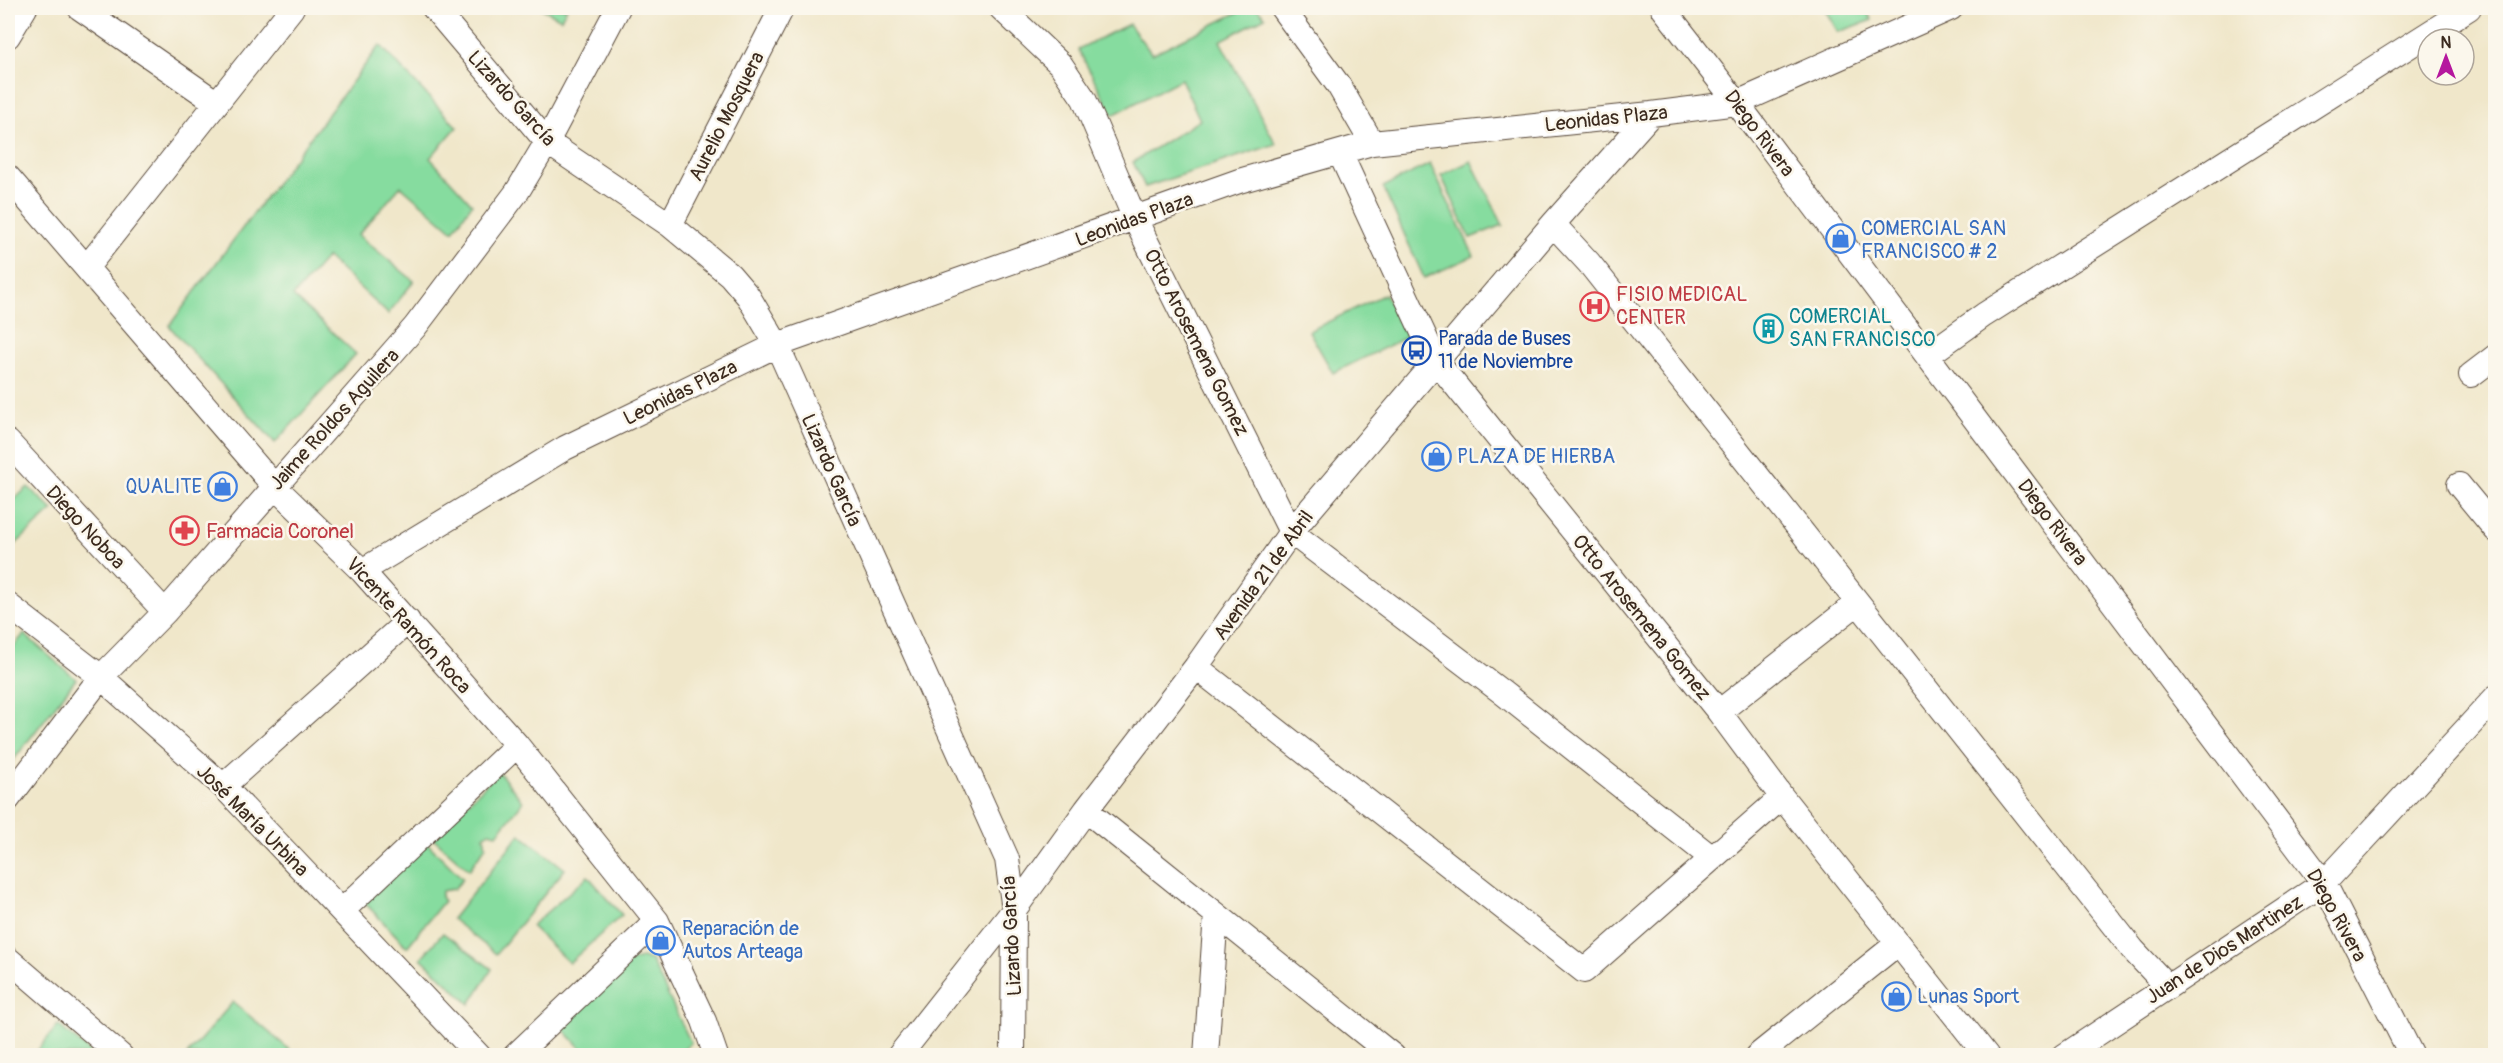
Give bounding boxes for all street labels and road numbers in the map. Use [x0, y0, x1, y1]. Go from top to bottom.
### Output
street label: Lizardo García [462, 45, 561, 151]
street label: Aurelio Mosquera [683, 47, 770, 185]
street label: Diego Rivera [1719, 85, 1800, 182]
street label: Leonidas Plaza [1543, 100, 1669, 137]
street label: Leonidas Plaza [1072, 187, 1197, 252]
street label: Otto Arosemena Gomez [1139, 245, 1255, 440]
street label: Jaime Roldos Aguilera [264, 343, 405, 495]
street label: Leonidas Plaza [619, 354, 741, 431]
street label: Lizardo García [796, 410, 867, 530]
street label: Diego Rivera [2012, 474, 2093, 571]
street label: Diego Noboa [41, 480, 131, 574]
street label: Avenida 21 de Abril [1208, 506, 1319, 645]
street label: Otto Arosemena Gomez [1567, 529, 1716, 705]
street label: Vicente Ramón Roca [341, 552, 477, 699]
street label: José María Urbina [191, 759, 314, 882]
street label: Diego Rivera [2301, 865, 2372, 966]
street label: Lizardo García [996, 875, 1027, 997]
street label: Juan de Dios Martinez [2141, 889, 2307, 1010]

